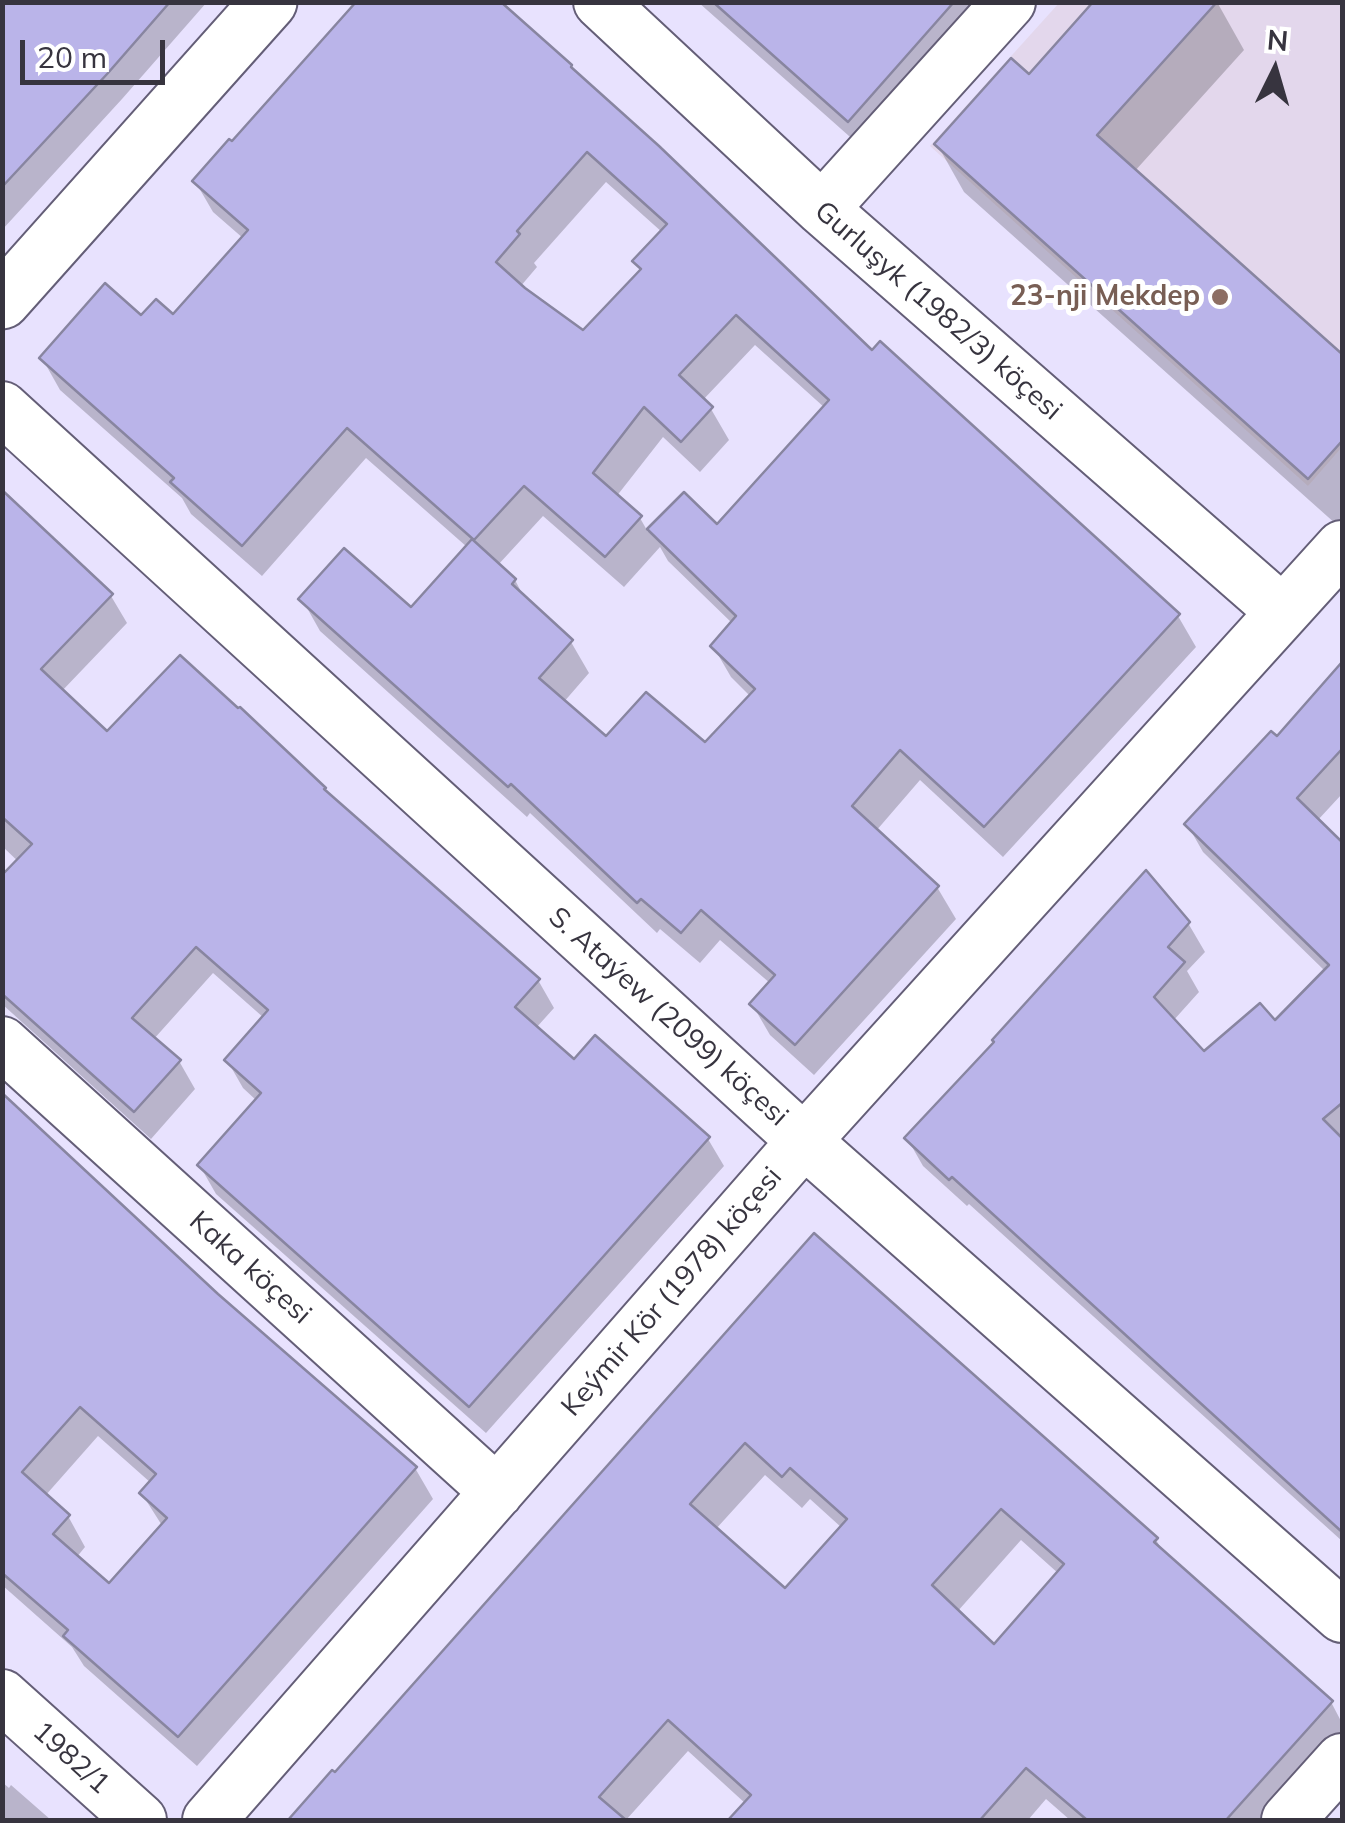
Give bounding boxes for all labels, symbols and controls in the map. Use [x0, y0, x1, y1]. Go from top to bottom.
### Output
scale bar [25, 20, 170, 82]
north arrow [1225, 20, 1325, 120]
text: N [1266, 21, 1290, 58]
text: 20 m [37, 38, 107, 76]
street label: Gurluşyk (1982/3) köçesi [808, 195, 1068, 427]
place label: 23-nji Mekdep [1010, 280, 1200, 314]
marker: 23-nji Mekdep [1209, 286, 1231, 308]
street label: S. Ataýew (2099) köçesi [541, 901, 795, 1133]
street label: Keýmir Kör (1978) köçesi [555, 1161, 789, 1423]
street label: Kaka köçesi [182, 1205, 318, 1331]
street label: 1982/1 [26, 1715, 116, 1801]

